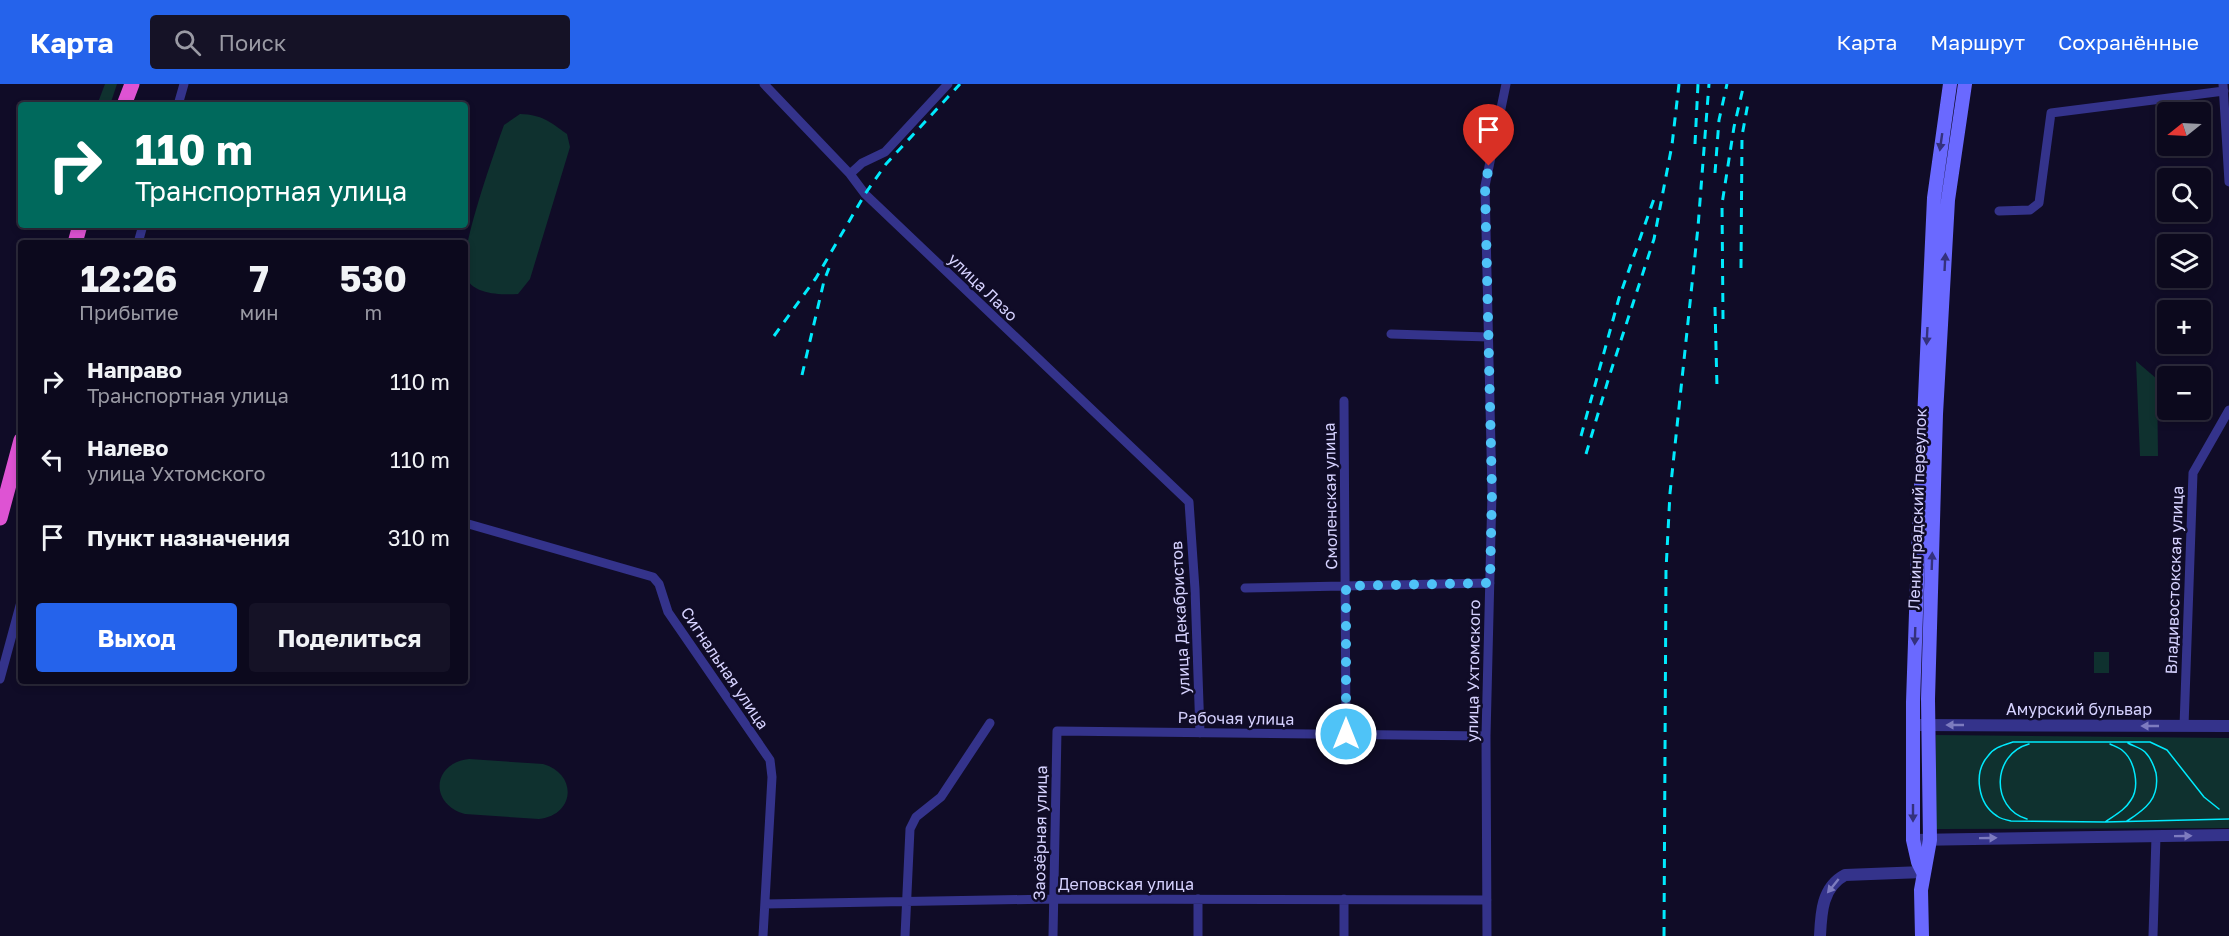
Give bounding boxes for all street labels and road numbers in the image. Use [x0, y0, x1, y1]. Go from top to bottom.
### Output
street label: улица Лазо [944, 249, 1022, 325]
street label: Ленинградский переулок [1903, 408, 1931, 610]
street label: Смоленская улица [1319, 422, 1341, 570]
street label: Владивостокская улица [2161, 485, 2187, 675]
street label: улица Декабристов [1166, 541, 1194, 695]
street label: улица Ухтомского [1462, 599, 1484, 743]
street label: Сигнальная улица [677, 603, 773, 733]
street label: Амурский бульвар [2006, 699, 2152, 719]
street label: Рабочая улица [1178, 707, 1294, 729]
street label: Заозёрная улица [1029, 765, 1051, 901]
street label: Деповская улица [1058, 874, 1194, 894]

